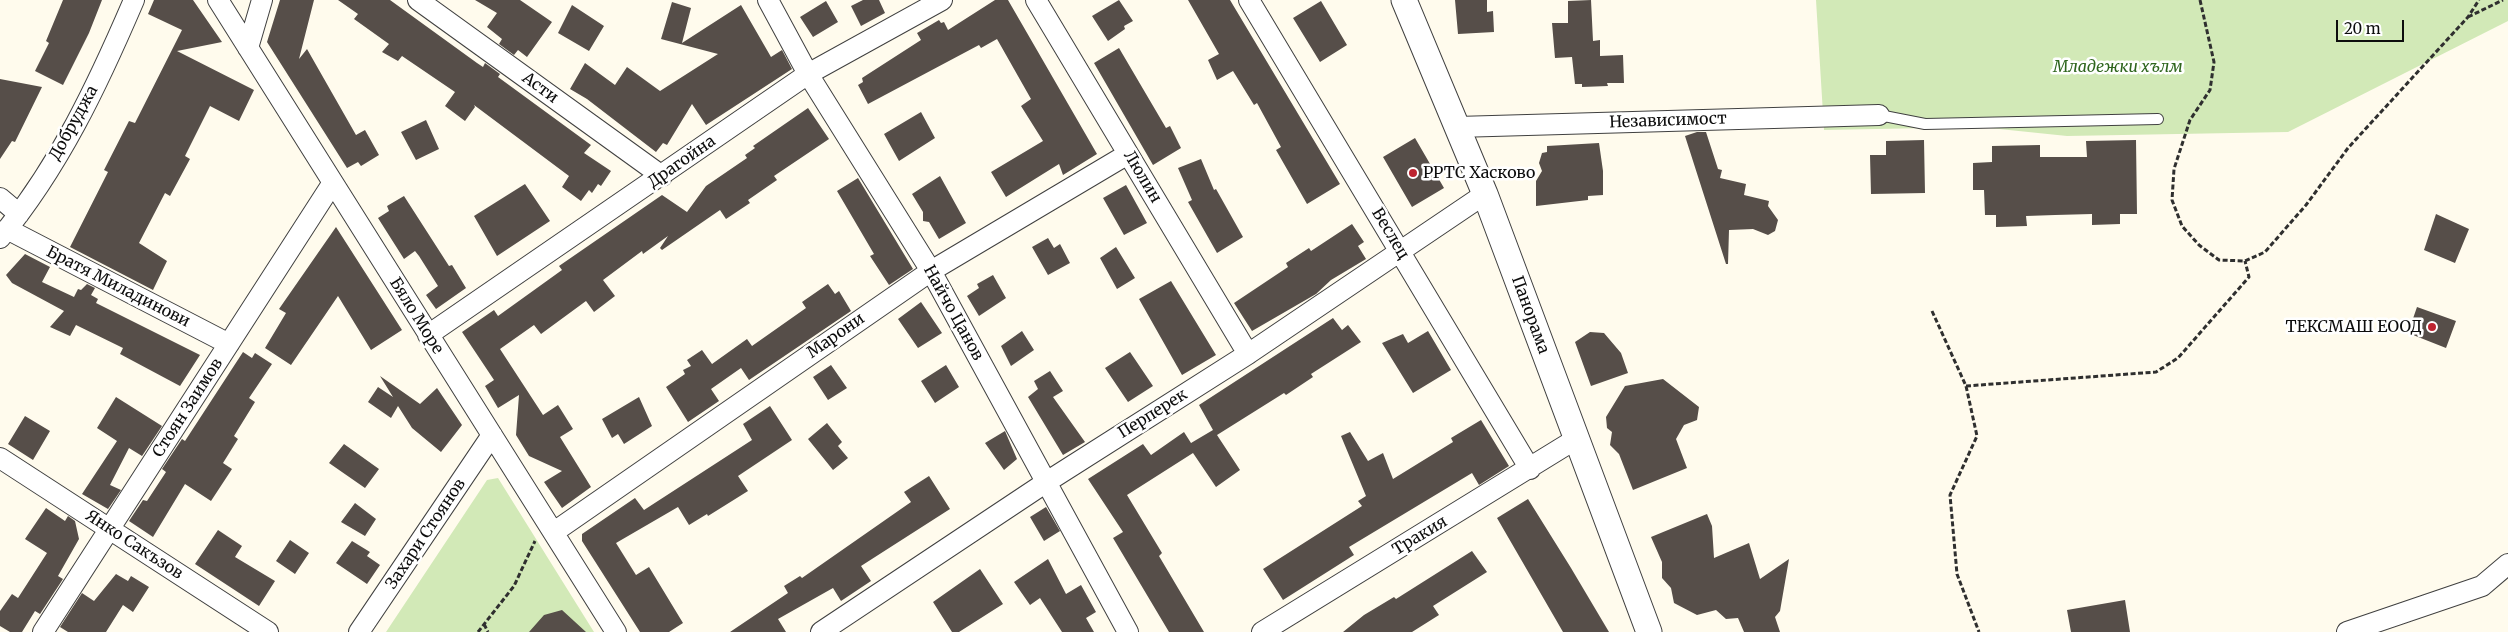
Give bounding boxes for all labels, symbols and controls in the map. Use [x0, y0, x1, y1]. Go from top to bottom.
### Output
scale bar [2338, 10, 2406, 42]
text: 20 m [2344, 19, 2381, 38]
park label: Младежки хълм [2053, 57, 2183, 77]
street label: Асти [518, 68, 562, 108]
street label: Добруджа [46, 82, 102, 164]
street label: Независимост [1609, 109, 1727, 133]
street label: Драгойна [645, 132, 719, 192]
street label: Люлин [1119, 148, 1165, 206]
place label: РРТС Хасково [1423, 163, 1535, 183]
marker: РРТС Хасково [1407, 167, 1419, 179]
street label: Веслец [1367, 205, 1413, 263]
street label: Братя Миладинови [43, 242, 193, 332]
street label: Найчо Цанов [919, 262, 987, 364]
street label: Панорама [1507, 273, 1553, 357]
street label: Бяло Море [385, 274, 447, 358]
street label: Марони [804, 309, 868, 363]
place label: ТЕКСМАШ ЕООД [2286, 317, 2422, 337]
marker: ТЕКСМАШ ЕООД [2426, 321, 2438, 333]
street label: Стоян Заимов [149, 355, 227, 461]
street label: Перперек [1115, 385, 1191, 443]
street label: Захари Стоянов [382, 475, 470, 593]
street label: Янко Сакъзов [82, 506, 186, 584]
street label: Тракия [1389, 512, 1451, 560]

